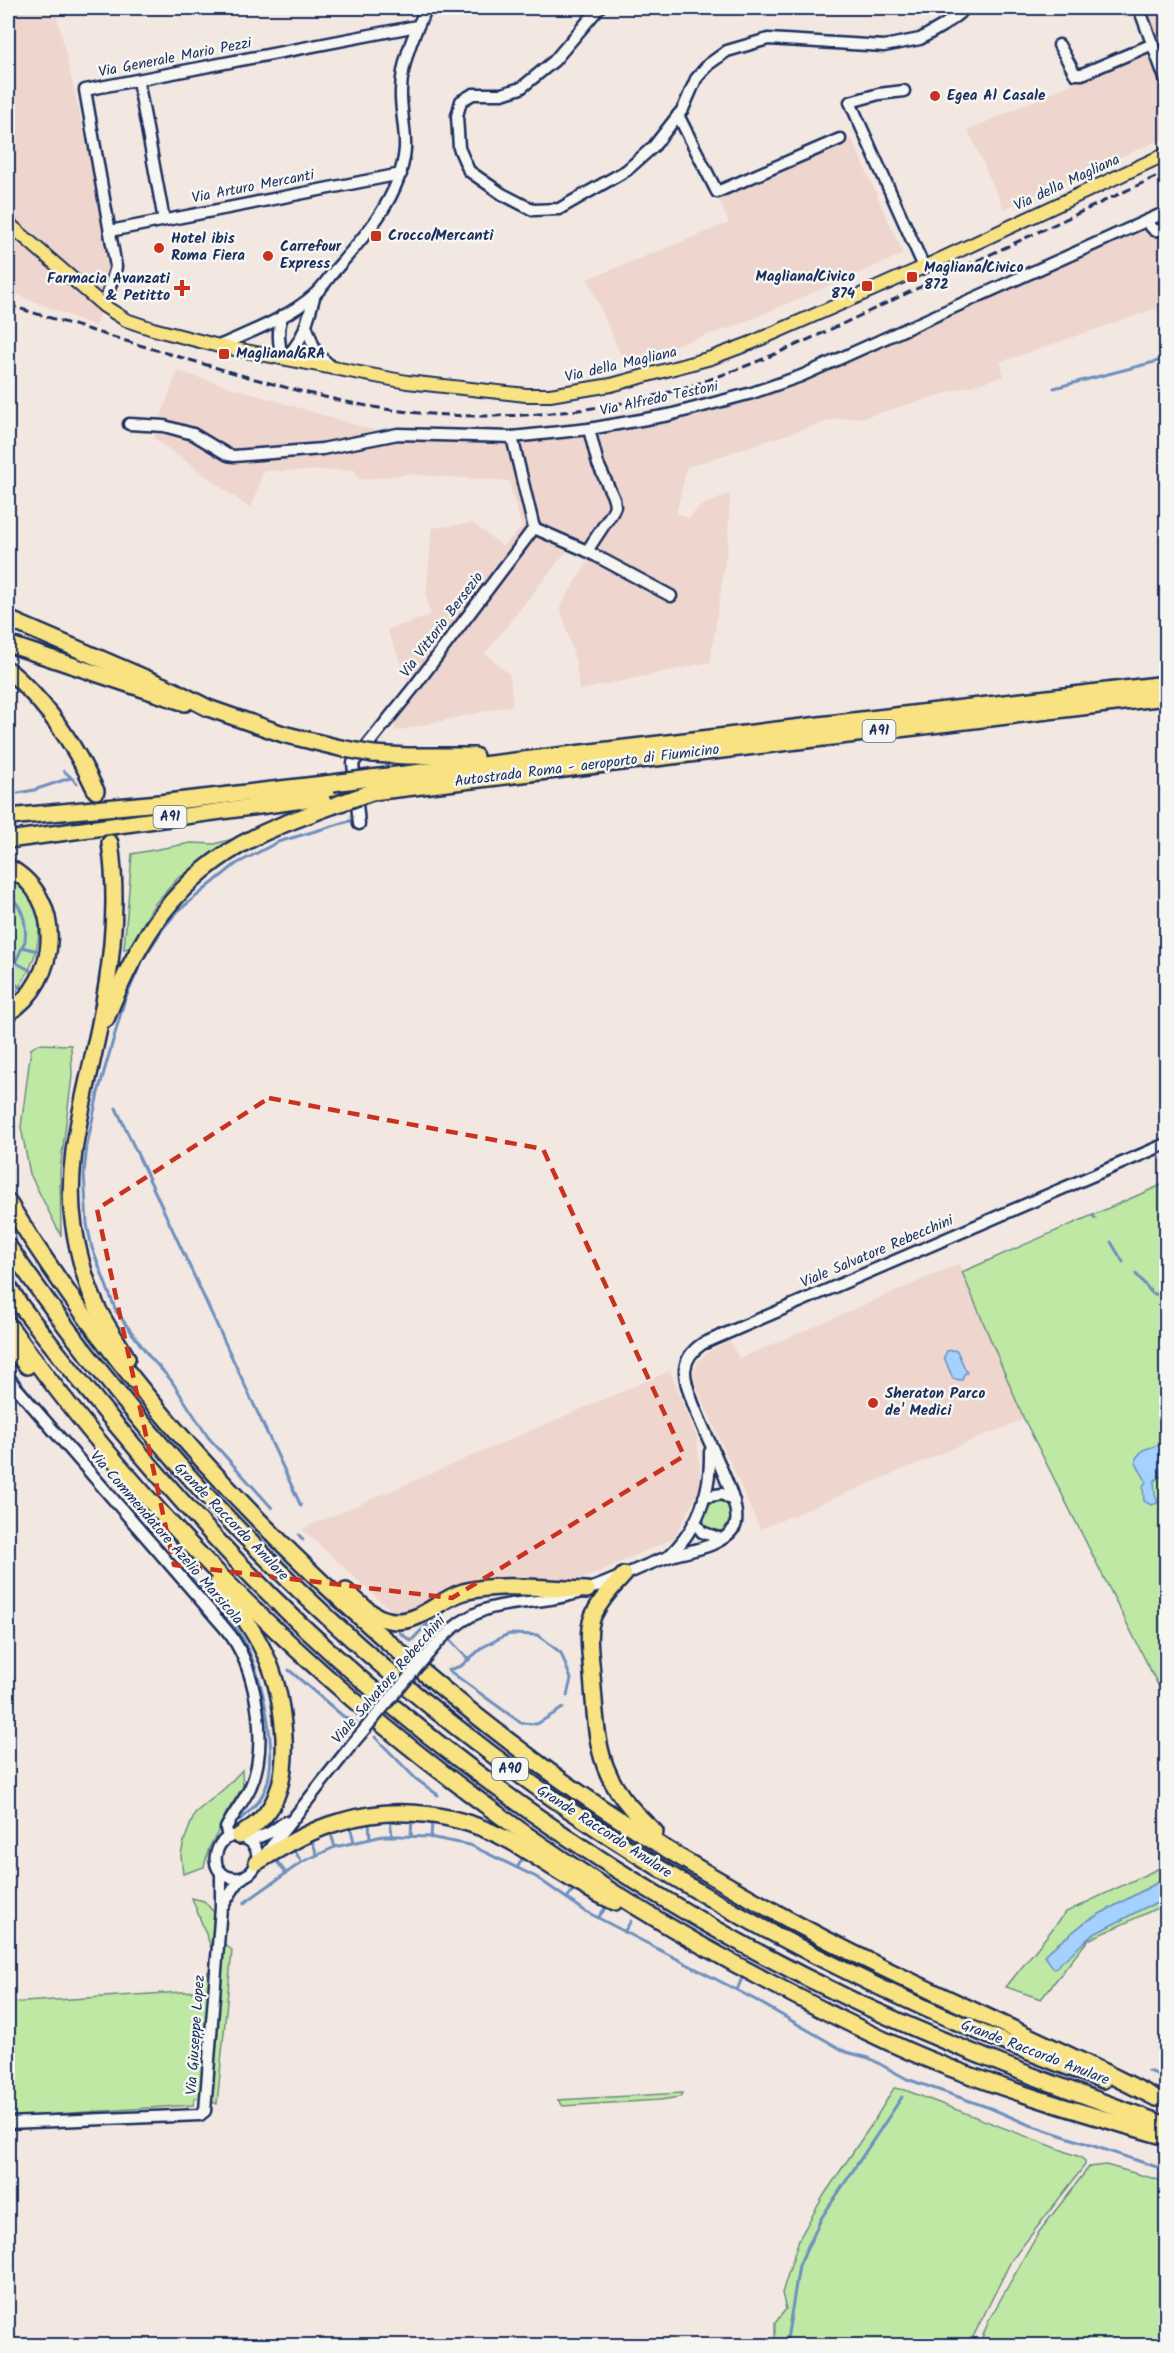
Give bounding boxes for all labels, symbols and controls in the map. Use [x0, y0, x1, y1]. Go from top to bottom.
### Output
street label: Via Generale Mario Pezzi [96, 31, 255, 85]
place label: Egea Al Casale [947, 84, 1046, 108]
marker: Egea Al Casale [928, 89, 942, 103]
street label: Via della Magliana [1010, 148, 1124, 218]
street label: Via Arturo Mercanti [190, 163, 318, 211]
place label: Crocco/Mercanti [388, 224, 494, 248]
place label: Hotel ibis Roma Fiera [171, 227, 245, 268]
marker: Crocco/Mercanti [369, 229, 383, 243]
place label: Carrefour Express [280, 235, 342, 276]
marker: Hotel ibis Roma Fiera [152, 241, 166, 255]
marker: Carrefour Express [261, 249, 275, 263]
place label: Magliana/Civico 872 [924, 256, 1024, 297]
place label: Magliana/Civico 874 [756, 265, 855, 306]
place label: Farmacia Avanzati & Petitto [47, 267, 171, 308]
marker: Magliana/Civico 872 [905, 270, 919, 284]
marker: Magliana/Civico 874 [860, 279, 874, 293]
marker: Farmacia Avanzati & Petitto [175, 281, 189, 295]
street label: Via della Magliana [562, 340, 680, 390]
place label: Magliana/GRA [236, 342, 325, 366]
marker: Magliana/GRA [217, 347, 231, 361]
street label: Via Alfredo Testoni [598, 374, 722, 423]
street label: Via Vittorio Bersezio [394, 567, 490, 683]
road number: A91 [862, 720, 896, 742]
street label: Autostrada Roma - aeroporto di Fiumicino [453, 738, 721, 794]
road number: A91 [154, 806, 186, 828]
street label: Viale Salvatore Rebecchini [797, 1208, 959, 1295]
place label: Sheraton Parco de' Medici [885, 1382, 985, 1423]
marker: Sheraton Parco de' Medici [866, 1396, 880, 1410]
street label: Via Commendatore Azelio Marsicola [83, 1445, 249, 1631]
street label: Grande Raccordo Anulare [168, 1457, 294, 1587]
street label: Viale Salvatore Rebecchini [326, 1609, 453, 1750]
road number: A90 [492, 1758, 528, 1780]
street label: Grande Raccordo Anulare [531, 1779, 677, 1885]
street label: Via Giuseppe Lopez [180, 1974, 212, 2096]
street label: Grande Raccordo Anulare [957, 2014, 1113, 2092]

